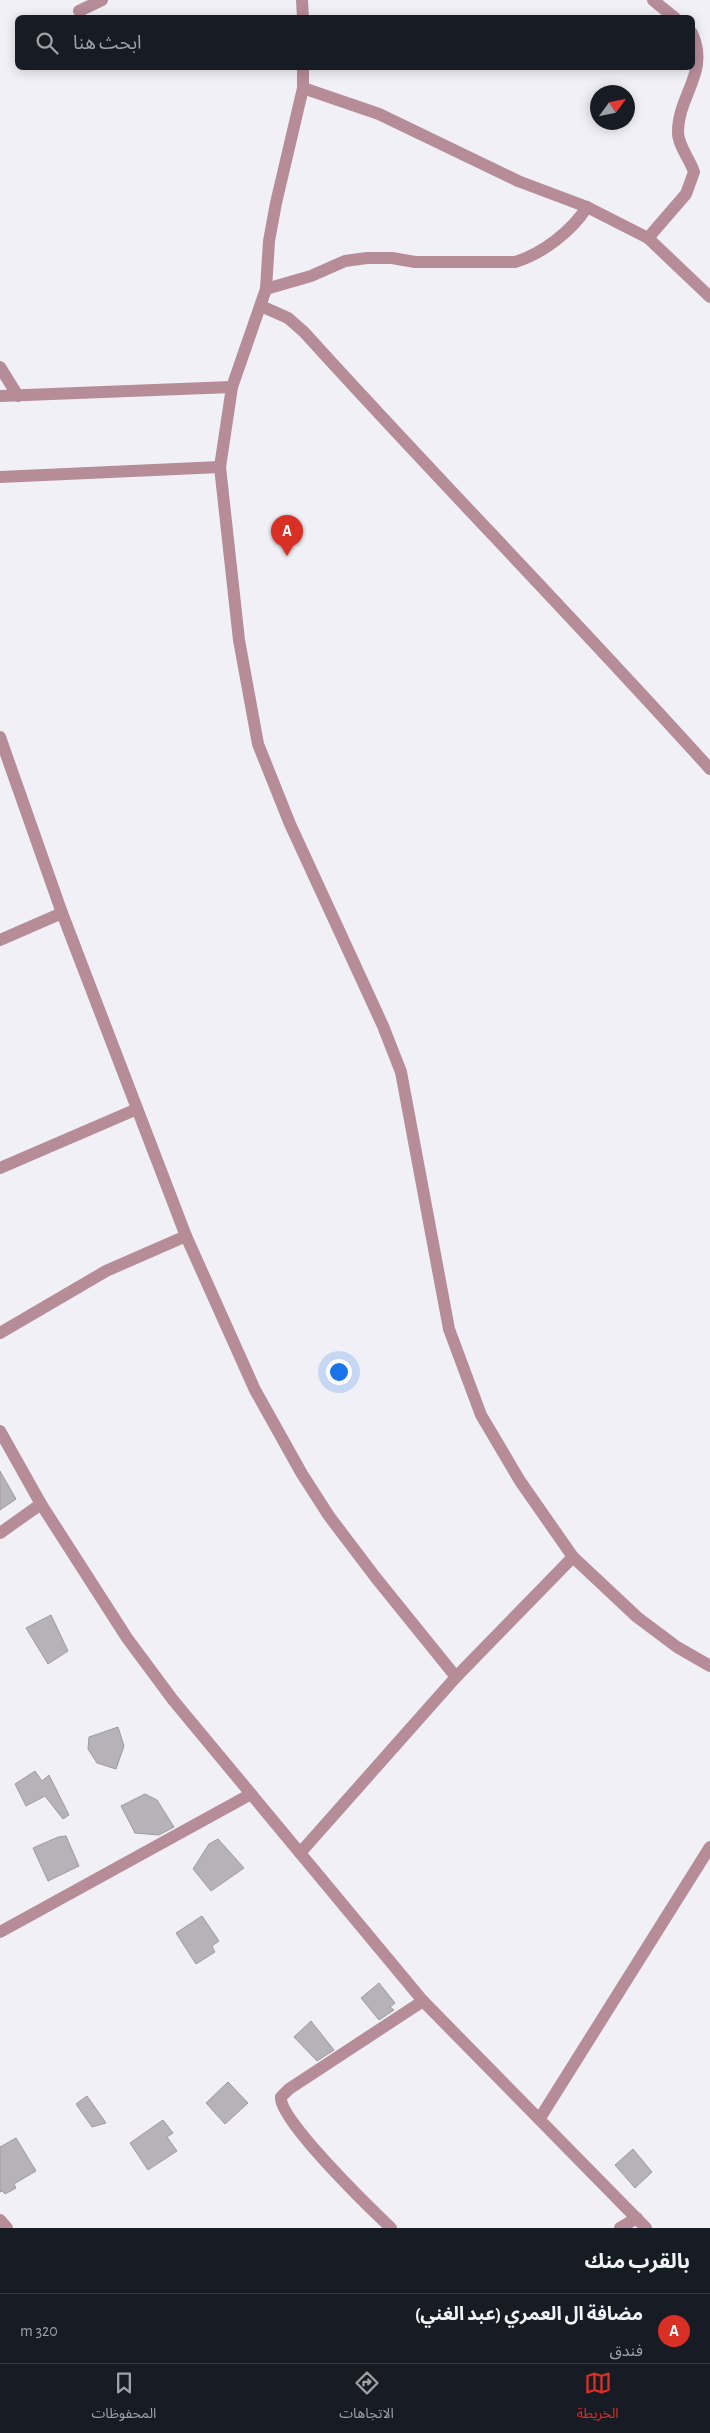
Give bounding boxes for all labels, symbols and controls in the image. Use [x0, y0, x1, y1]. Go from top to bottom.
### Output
search box [15, 15, 695, 70]
icon: search [33, 29, 61, 57]
text: ابحث هنا [73, 34, 142, 53]
north arrow [590, 85, 635, 130]
pin: A [271, 515, 303, 556]
your location [326, 1359, 352, 1385]
text: بالقرب منك [584, 2251, 690, 2272]
text: مضافة ال العمري (عبد الغني) [415, 2305, 643, 2324]
text: 320 m [20, 2323, 58, 2339]
text: A [669, 2323, 679, 2339]
text: فندق [609, 2343, 643, 2359]
tab: المحفوظات [91, 2369, 156, 2428]
tab: الاتجاهات [339, 2369, 394, 2428]
tab: الخريطة [577, 2369, 619, 2428]

